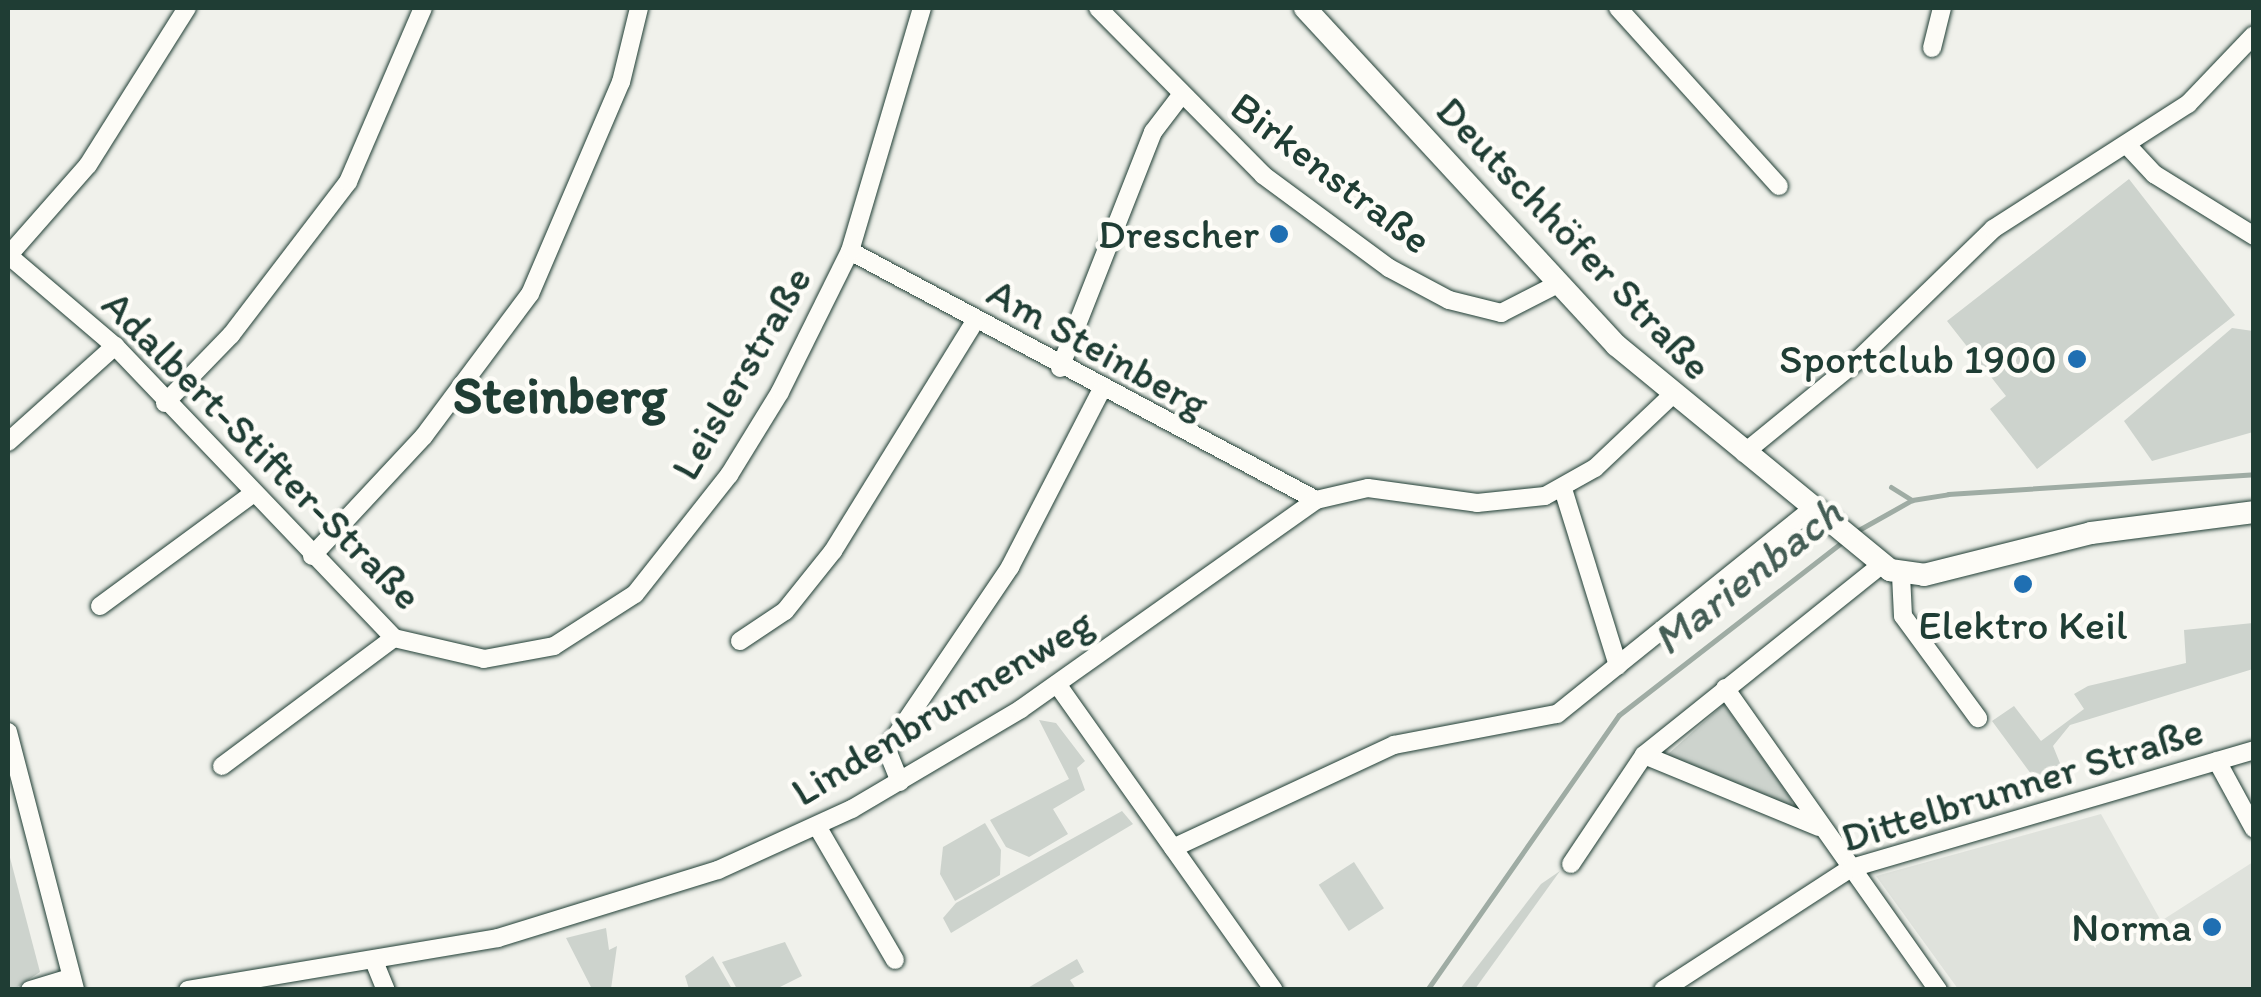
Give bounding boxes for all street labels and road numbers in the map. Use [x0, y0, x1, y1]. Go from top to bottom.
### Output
street label: Birkenstraße [1221, 81, 1441, 265]
street label: Deutschhöfer Straße [1425, 85, 1723, 391]
street label: Leislerstraße [660, 257, 822, 489]
street label: Am Steinberg [979, 267, 1217, 429]
street label: Adalbert-Stifter-Straße [91, 279, 433, 621]
street label: Lindenbrunnenweg [782, 597, 1102, 817]
street label: Dittelbrunner Straße [1834, 705, 2210, 863]

